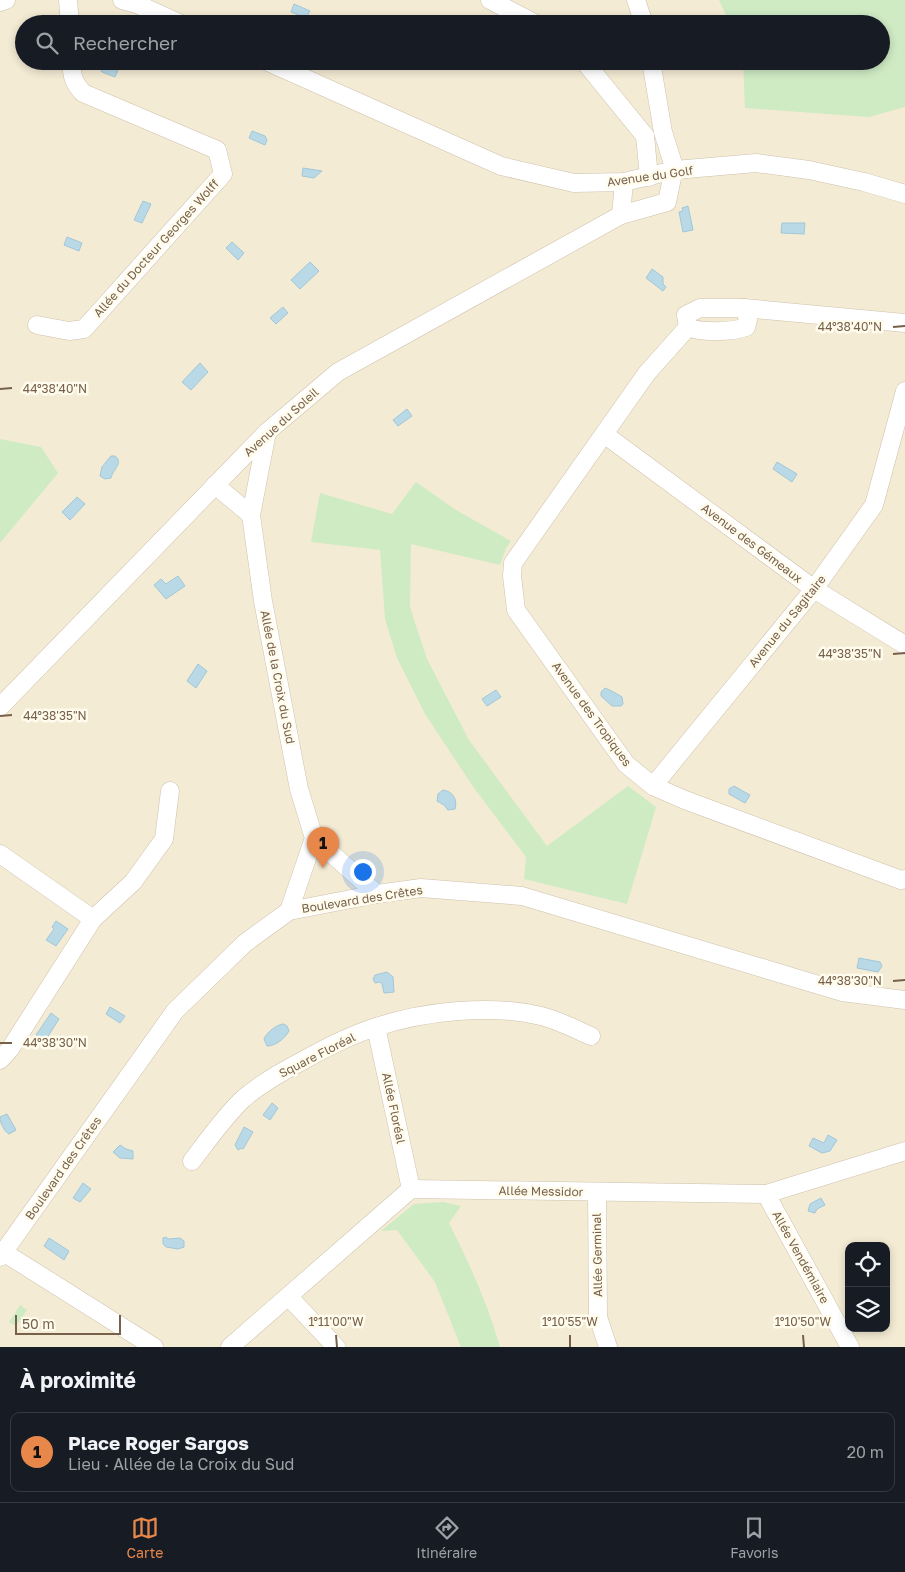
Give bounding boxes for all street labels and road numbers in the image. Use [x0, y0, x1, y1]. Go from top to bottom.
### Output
street label: Avenue du Golf [606, 162, 695, 189]
street label: Allée du Docteur Georges Wolff [90, 176, 222, 320]
street label: Avenue du Soleil [240, 384, 322, 460]
street label: Avenue des Gémeaux [698, 500, 806, 586]
street label: Avenue du Sagitaire [745, 572, 829, 670]
street label: Allée de la Croix du Sud [258, 609, 298, 745]
street label: Avenue des Tropiques [549, 659, 635, 769]
street label: Boulevard des Crêtes [300, 882, 424, 916]
street label: Square Floréal [276, 1029, 358, 1081]
street label: Allée Floréal [379, 1071, 409, 1145]
street label: Boulevard des Crêtes [22, 1114, 104, 1222]
street label: Allée Messidor [498, 1183, 584, 1199]
street label: Allée Vendémiaire [769, 1208, 833, 1306]
street label: Allée Germinal [589, 1213, 605, 1297]

